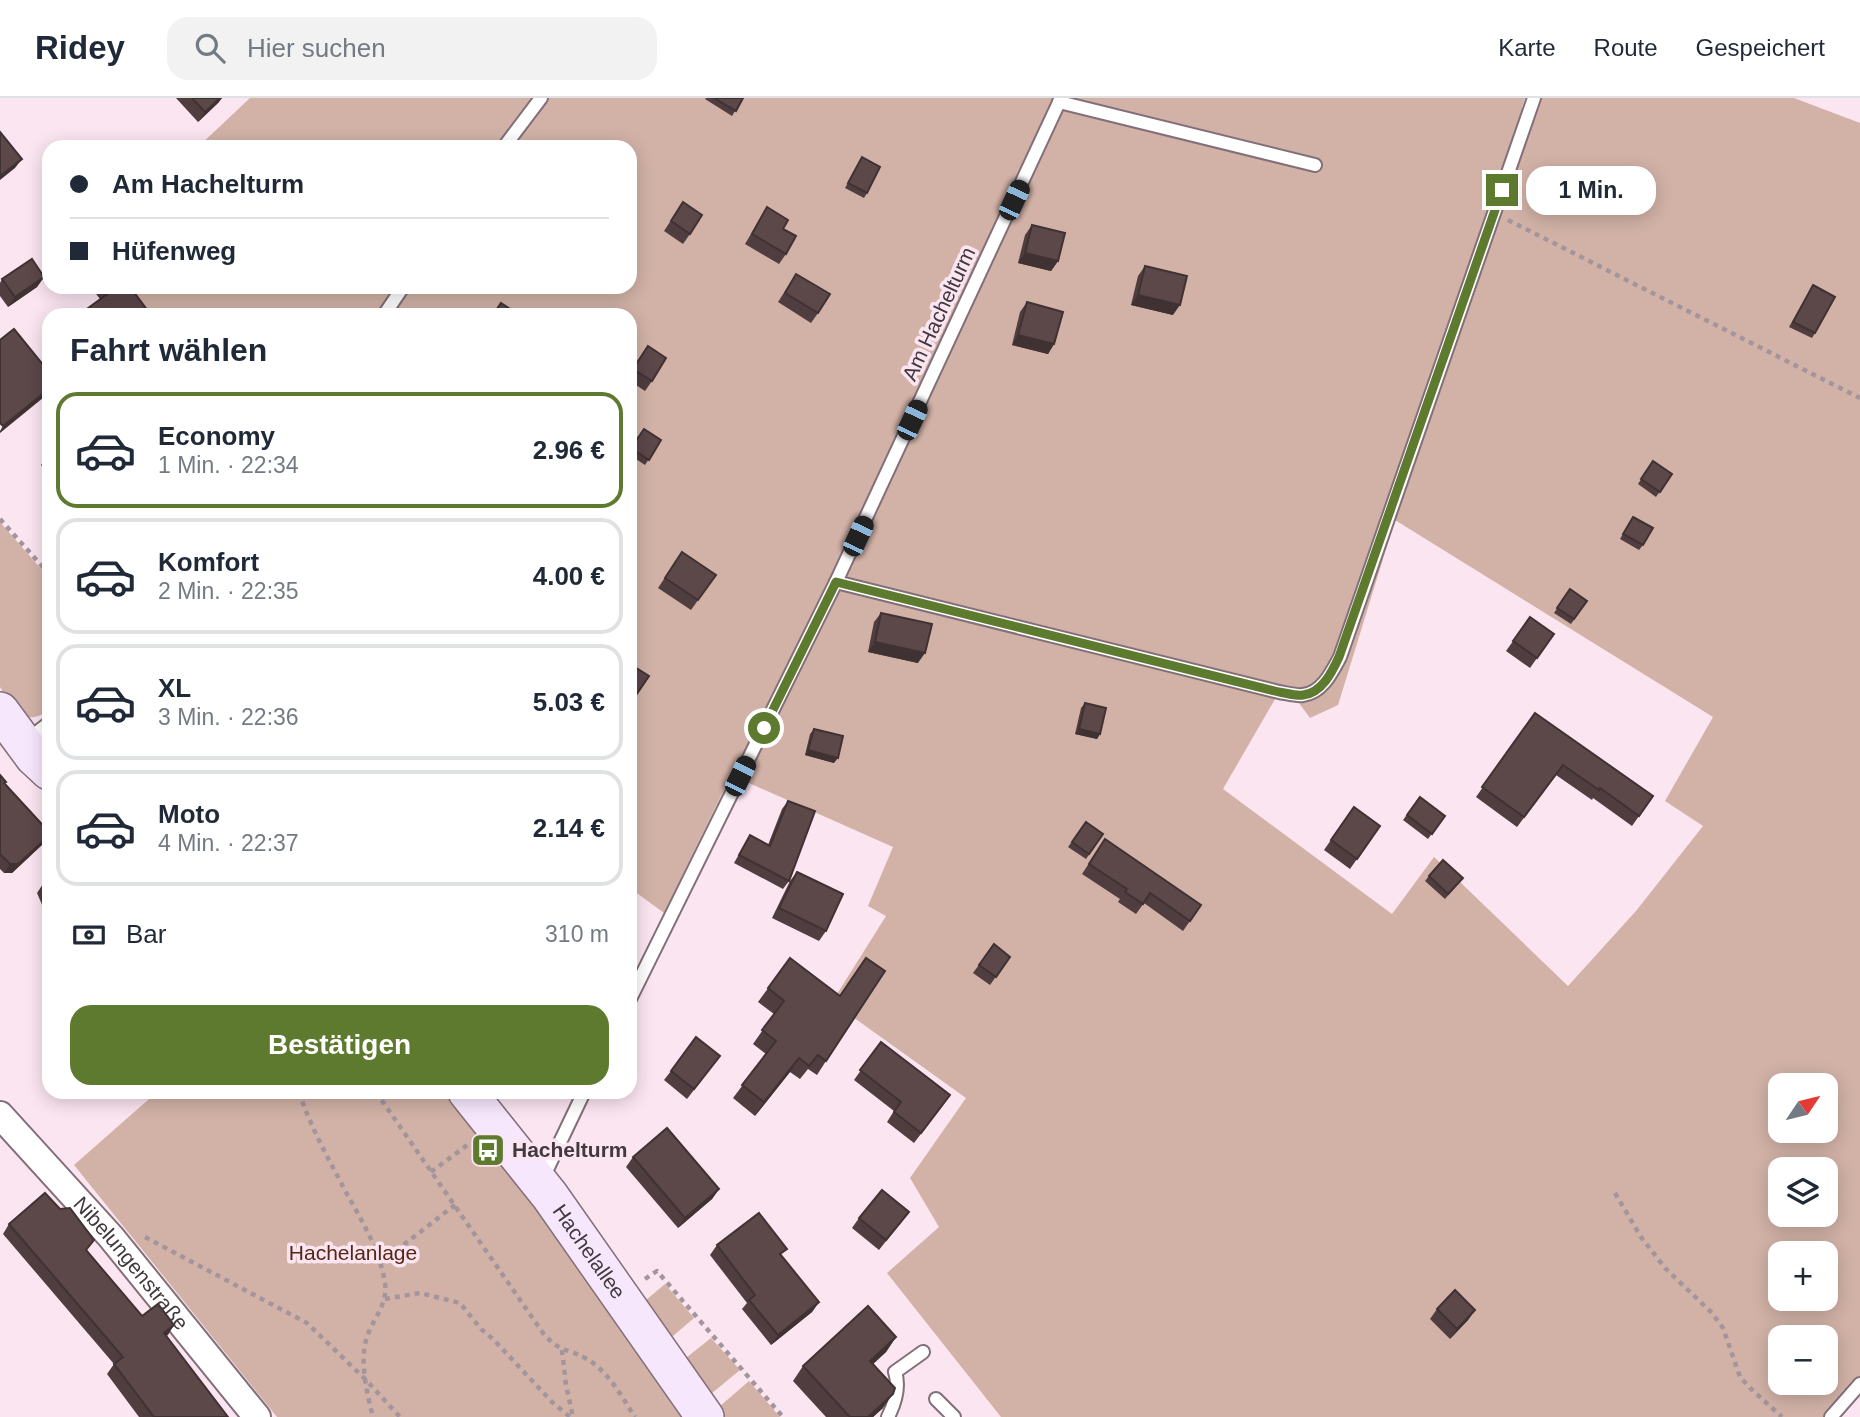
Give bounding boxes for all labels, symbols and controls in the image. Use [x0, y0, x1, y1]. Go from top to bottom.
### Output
search box [167, 17, 657, 80]
text: Ridey [35, 29, 125, 66]
icon: search [191, 29, 229, 67]
text: Hier suchen [247, 33, 386, 63]
text: Karte [1498, 34, 1556, 61]
text: Route [1594, 34, 1658, 61]
text: Gespeichert [1696, 34, 1825, 61]
callout: 1 Min. [1526, 166, 1656, 214]
text: Am Hachelturm [112, 169, 304, 199]
route end [1486, 174, 1518, 206]
car [996, 177, 1033, 223]
text: 1 Min. [1558, 177, 1624, 203]
text: Hüfenweg [112, 236, 236, 266]
street label: Am Hachelturm [898, 243, 980, 384]
text: Fahrt wählen [70, 332, 267, 368]
car [894, 397, 931, 443]
icon: car [74, 419, 137, 482]
text: Economy [158, 421, 275, 451]
text: 2.96 € [533, 435, 605, 465]
text: 1 Min. · 22:34 [158, 452, 299, 478]
car [840, 513, 877, 559]
icon: car [74, 545, 137, 608]
text: Komfort [158, 547, 259, 577]
text: 4.00 € [533, 561, 605, 591]
text: 2 Min. · 22:35 [158, 578, 299, 604]
icon: car [74, 671, 137, 734]
text: XL [158, 673, 191, 703]
text: 5.03 € [533, 687, 605, 717]
text: 3 Min. · 22:36 [158, 704, 299, 730]
route start [748, 712, 780, 744]
car [722, 753, 759, 799]
icon: car [74, 797, 137, 860]
text: Moto [158, 799, 220, 829]
text: 2.14 € [533, 813, 605, 843]
text: 4 Min. · 22:37 [158, 830, 299, 856]
icon: cash [70, 916, 108, 954]
text: Bar [126, 919, 166, 949]
text: 310 m [545, 921, 609, 947]
button: Bestätigen [70, 1005, 609, 1085]
north arrow [1768, 1073, 1838, 1143]
map controls [1768, 1073, 1838, 1395]
bus stop icon: Hachelturm [469, 1131, 507, 1169]
place label: Hachelturm [512, 1138, 628, 1161]
button: layers [1768, 1157, 1838, 1227]
street label: Nibelungenstraße [69, 1192, 193, 1334]
street label: Hachelallee [548, 1200, 630, 1303]
park label: Hachelanlage [289, 1241, 417, 1264]
button: + [1768, 1241, 1838, 1311]
button: − [1768, 1325, 1838, 1395]

